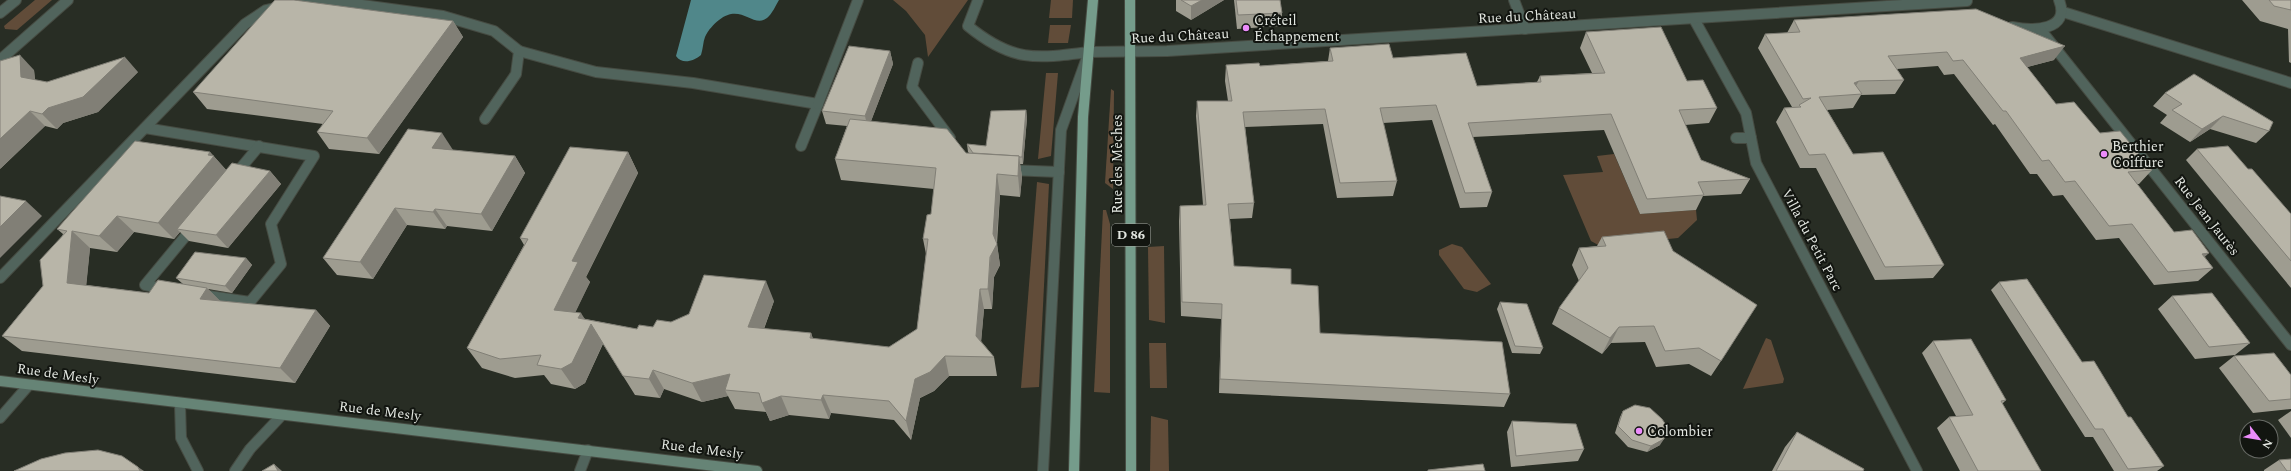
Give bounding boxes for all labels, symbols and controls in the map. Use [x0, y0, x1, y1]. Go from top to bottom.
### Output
street label: Rue du Château [1477, 3, 1577, 29]
place label: Créteil Échappement [1254, 10, 1339, 47]
street label: Rue du Château [1130, 23, 1230, 49]
marker: Créteil Échappement [1241, 23, 1251, 33]
street label: Rue des Mèches [1107, 114, 1128, 214]
place label: Berthier Coiffure [2112, 136, 2164, 173]
marker: Berthier Coiffure [2099, 149, 2109, 159]
street label: Rue Jean Jaurès [2169, 172, 2245, 260]
street label: Villa du Petit Parc [1776, 185, 1848, 295]
road number: D 86 [1112, 224, 1150, 246]
street label: Rue de Mesly [16, 358, 102, 390]
street label: Rue de Mesly [338, 396, 424, 427]
north arrow [2239, 419, 2279, 459]
place label: Colombier [1647, 421, 1713, 442]
marker: Colombier [1634, 426, 1644, 436]
street label: Rue de Mesly [660, 434, 746, 465]
text: N [2258, 436, 2277, 452]

